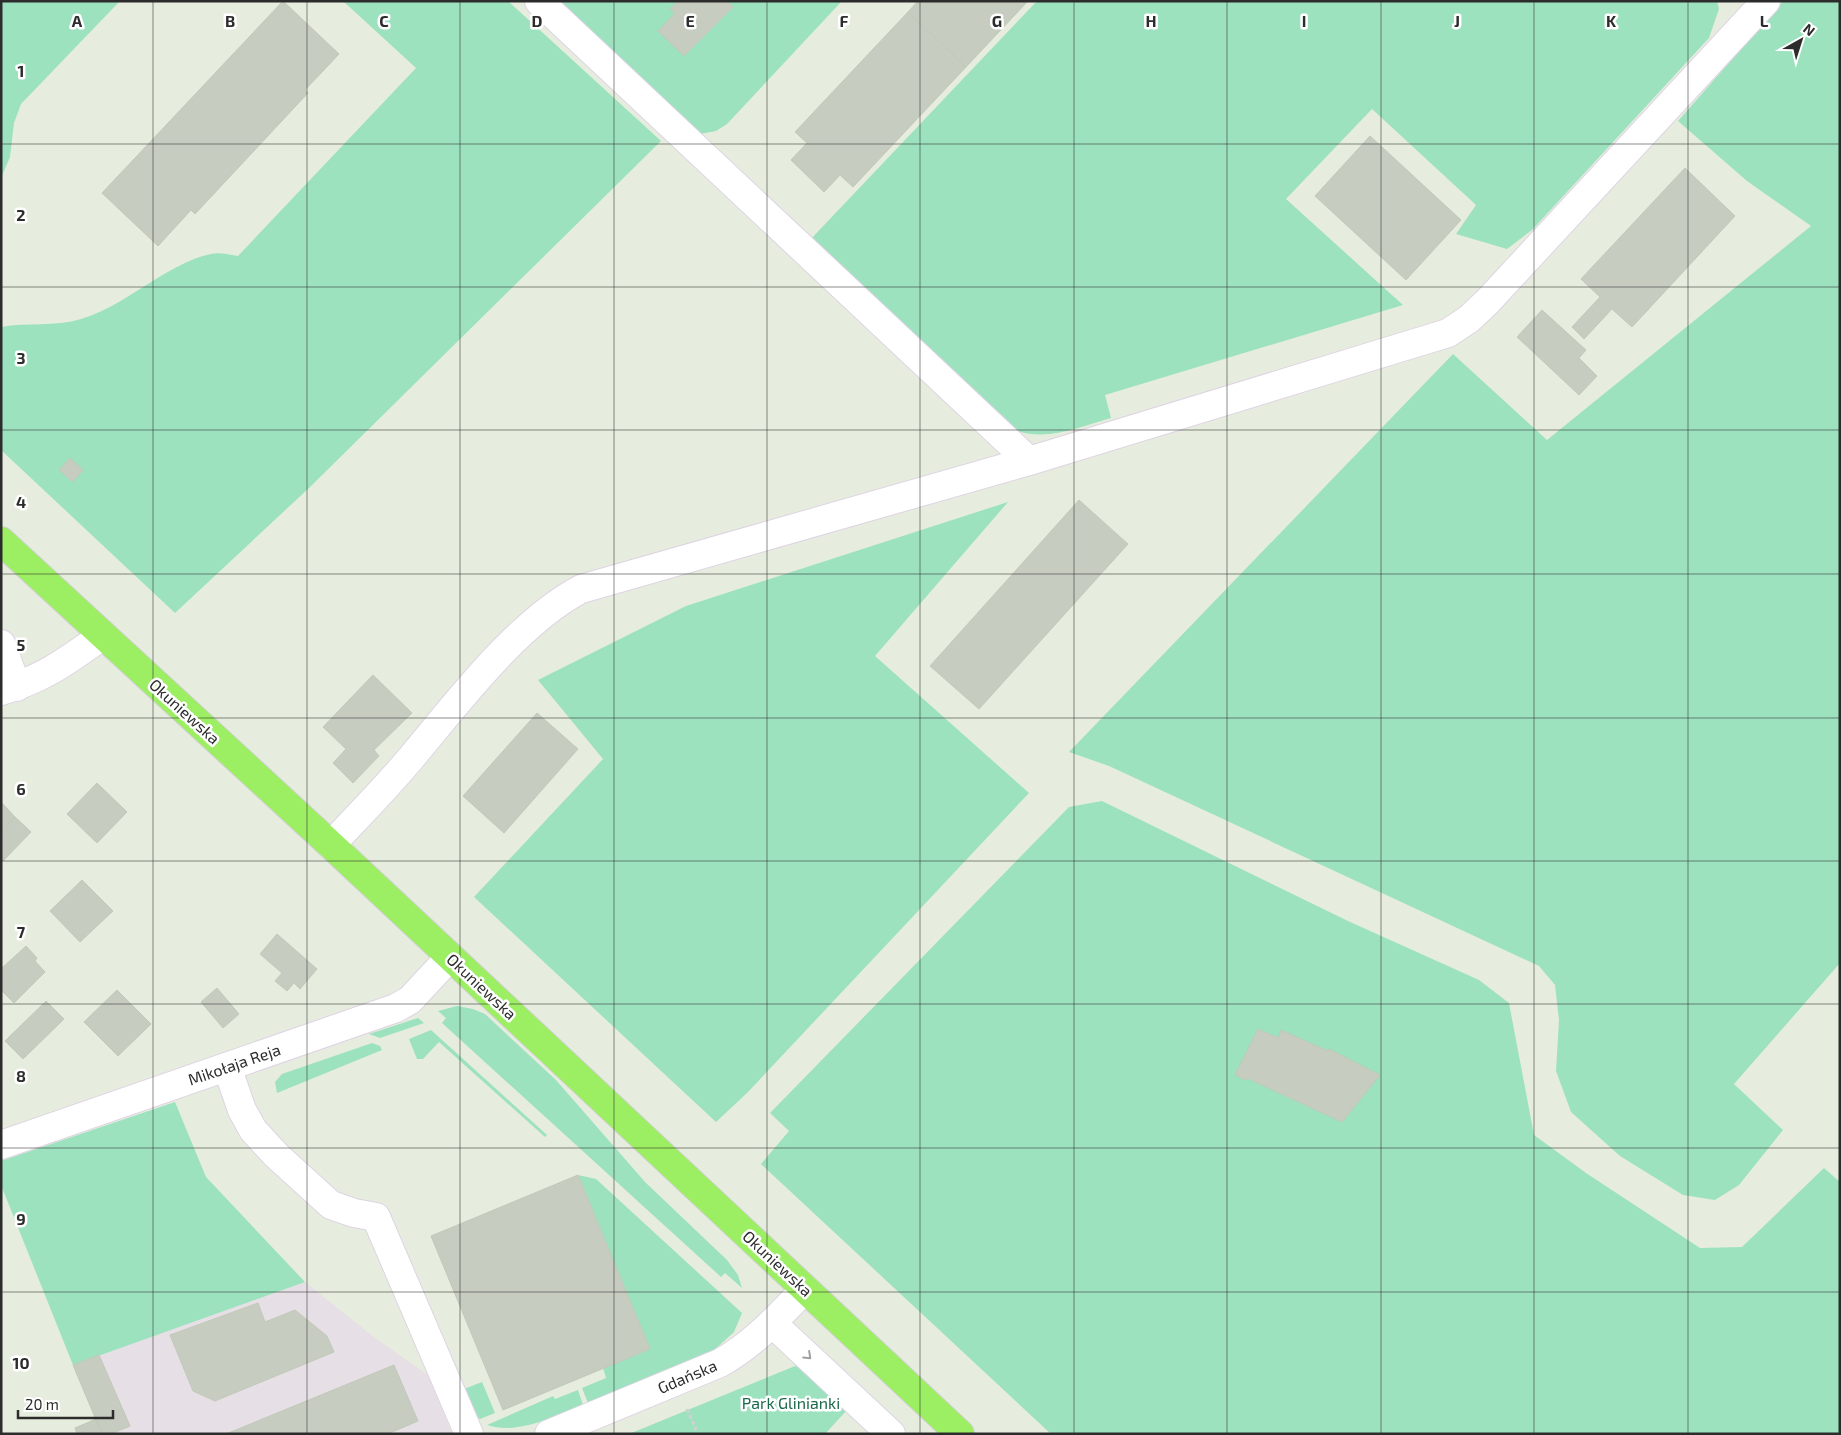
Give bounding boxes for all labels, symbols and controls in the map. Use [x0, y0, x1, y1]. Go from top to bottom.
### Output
text: A [72, 11, 83, 30]
text: B [225, 11, 235, 30]
text: C [379, 11, 389, 30]
text: D [532, 11, 543, 30]
text: E [685, 11, 695, 30]
text: F [840, 11, 849, 30]
text: G [992, 11, 1002, 30]
text: H [1145, 11, 1157, 30]
text: I [1302, 11, 1306, 30]
text: J [1454, 11, 1460, 30]
text: K [1606, 11, 1617, 30]
text: L [1760, 11, 1769, 30]
north arrow [1776, 15, 1826, 65]
text: N [1800, 20, 1819, 39]
text: 1 [18, 61, 24, 80]
text: 2 [16, 205, 26, 224]
text: 3 [16, 348, 26, 367]
text: 4 [16, 492, 26, 511]
text: 5 [17, 635, 26, 654]
street label: Okuniewska [146, 674, 224, 748]
text: 6 [16, 779, 26, 798]
text: 7 [17, 922, 26, 941]
street label: Okuniewska [443, 949, 521, 1023]
street label: Mikołaja Reja [185, 1039, 283, 1090]
text: 8 [16, 1066, 26, 1085]
text: 9 [16, 1209, 26, 1228]
street label: Okuniewska [739, 1226, 817, 1300]
one-way arrow [802, 1350, 811, 1359]
text: 10 [12, 1353, 30, 1372]
street label: Gdańska [655, 1355, 719, 1397]
scale bar [18, 1388, 112, 1420]
park label: Park Glinianki [742, 1393, 840, 1412]
text: 20 m [25, 1395, 59, 1413]

